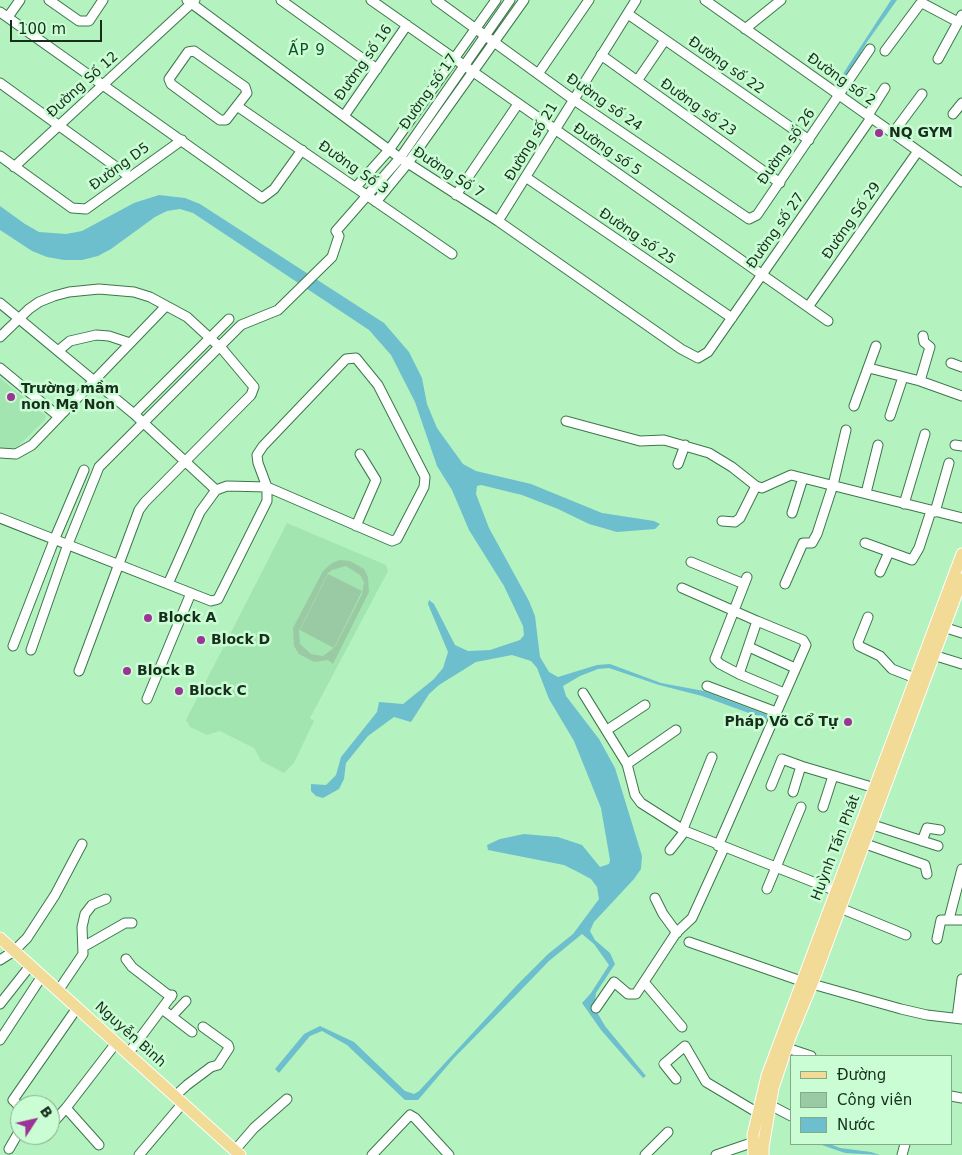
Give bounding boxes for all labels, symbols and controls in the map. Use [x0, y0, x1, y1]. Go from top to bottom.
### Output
scale bar [12, 10, 105, 42]
text: 100 m [18, 20, 66, 38]
street label: Đường số 16 [332, 22, 396, 104]
street label: Đường số 22 [685, 34, 767, 98]
district label: ẤP 9 [288, 42, 326, 60]
street label: Đường Số 12 [44, 49, 122, 121]
street label: Đường số 2 [804, 50, 878, 110]
street label: Đường số 17 [397, 51, 461, 133]
street label: Đường số 24 [563, 71, 645, 135]
street label: Đường số 23 [657, 76, 739, 140]
street label: Đường số 21 [502, 100, 562, 184]
street label: Đường số 26 [755, 106, 819, 188]
street label: Đường số 5 [570, 120, 644, 180]
place label: NQ GYM [889, 125, 953, 141]
marker: NQ GYM [873, 127, 885, 139]
street label: Đường Số 3 [315, 138, 391, 198]
street label: Đường D5 [87, 140, 153, 194]
street label: Đường Số 7 [409, 144, 487, 202]
street label: Đường Số 29 [819, 179, 885, 263]
street label: Đường số 27 [744, 190, 808, 272]
street label: Đường số 25 [596, 205, 678, 269]
place label: Trường mầm non Mạ Non [21, 381, 119, 414]
marker: Trường mầm non Mạ Non [5, 391, 17, 403]
place label: Block A [158, 610, 216, 626]
marker: Block A [142, 612, 154, 624]
place label: Block D [211, 632, 270, 648]
marker: Block D [195, 634, 207, 646]
place label: Block B [137, 663, 195, 679]
marker: Block B [121, 665, 133, 677]
place label: Block C [189, 683, 247, 699]
marker: Block C [173, 685, 185, 697]
place label: Pháp Võ Cổ Tự [725, 714, 838, 730]
marker: Pháp Võ Cổ Tự [842, 716, 854, 728]
street label: Huỳnh Tấn Phát [808, 793, 864, 903]
street label: Nguyễn Bình [91, 999, 169, 1071]
legend [790, 1055, 952, 1145]
text: Đường [837, 1066, 886, 1084]
text: Công viên [837, 1091, 912, 1109]
north arrow [10, 1095, 60, 1145]
text: B [37, 1103, 56, 1121]
text: Nước [837, 1116, 875, 1134]

